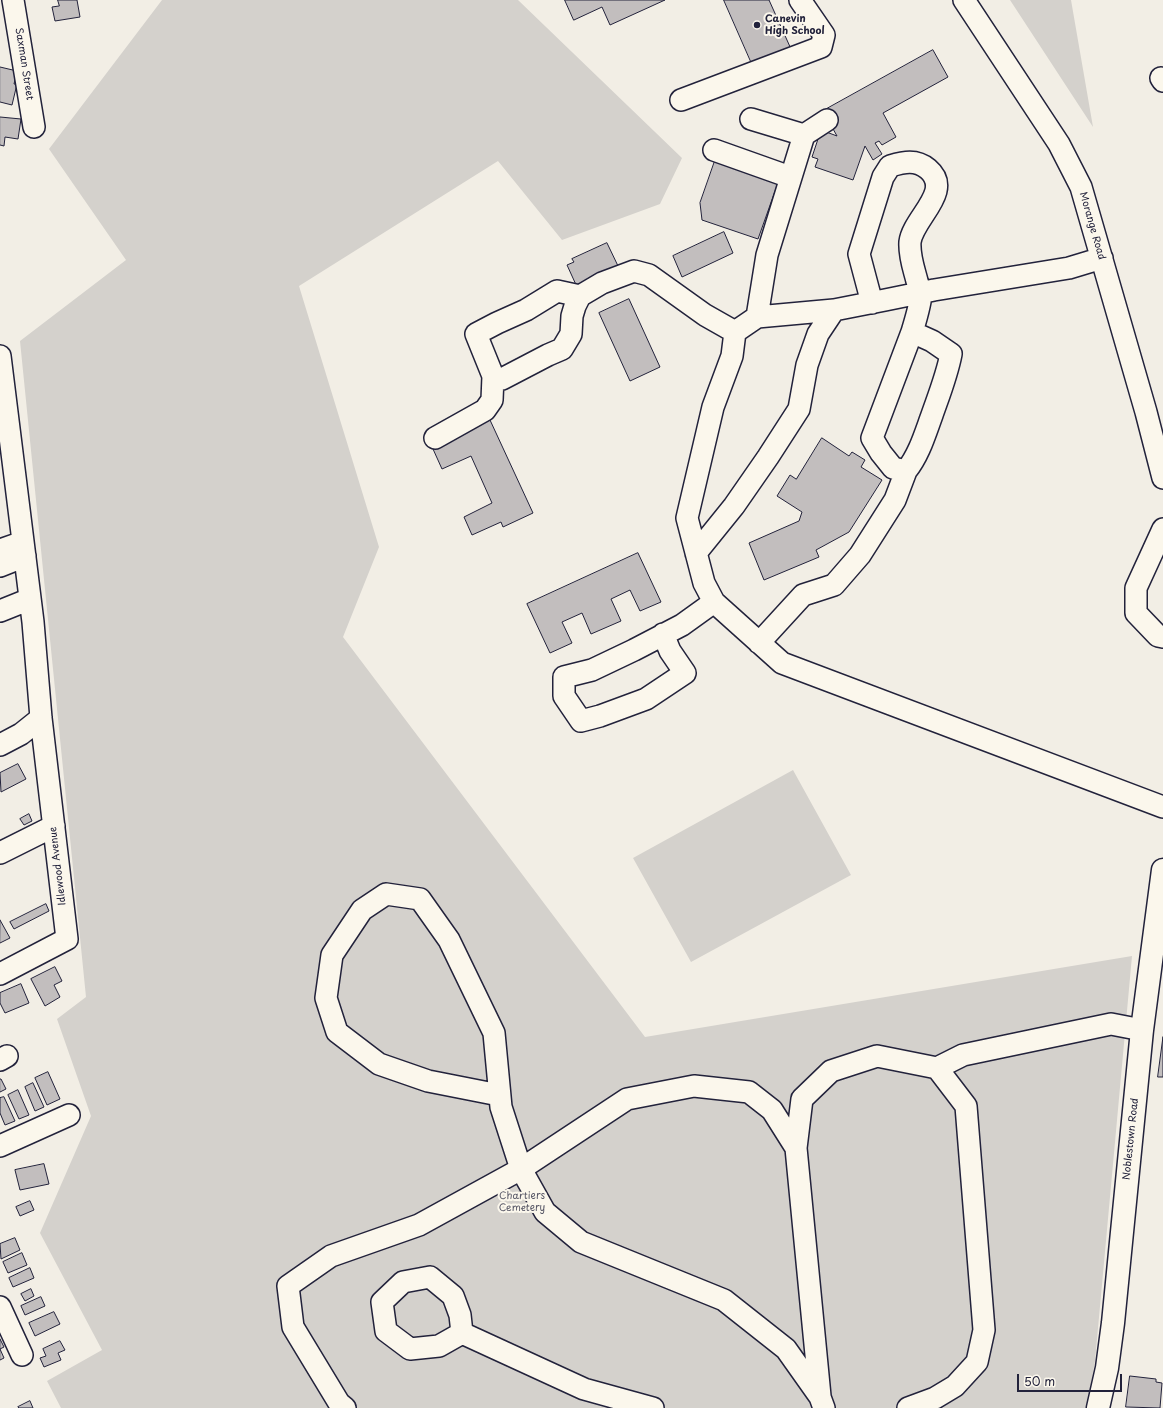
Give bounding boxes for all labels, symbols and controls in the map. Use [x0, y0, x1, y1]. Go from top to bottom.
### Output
place label: Canevin High School [765, 13, 824, 36]
marker: Canevin High School [752, 20, 762, 30]
street label: Saxman Street [12, 27, 36, 101]
street label: Morange Road [1077, 191, 1107, 261]
street label: Idlewood Avenue [47, 826, 69, 906]
street label: Noblestown Road [1121, 1097, 1141, 1181]
park label: Chartiers Cemetery [499, 1190, 545, 1214]
scale bar [1019, 1366, 1124, 1392]
text: 50 m [1024, 1372, 1055, 1390]

